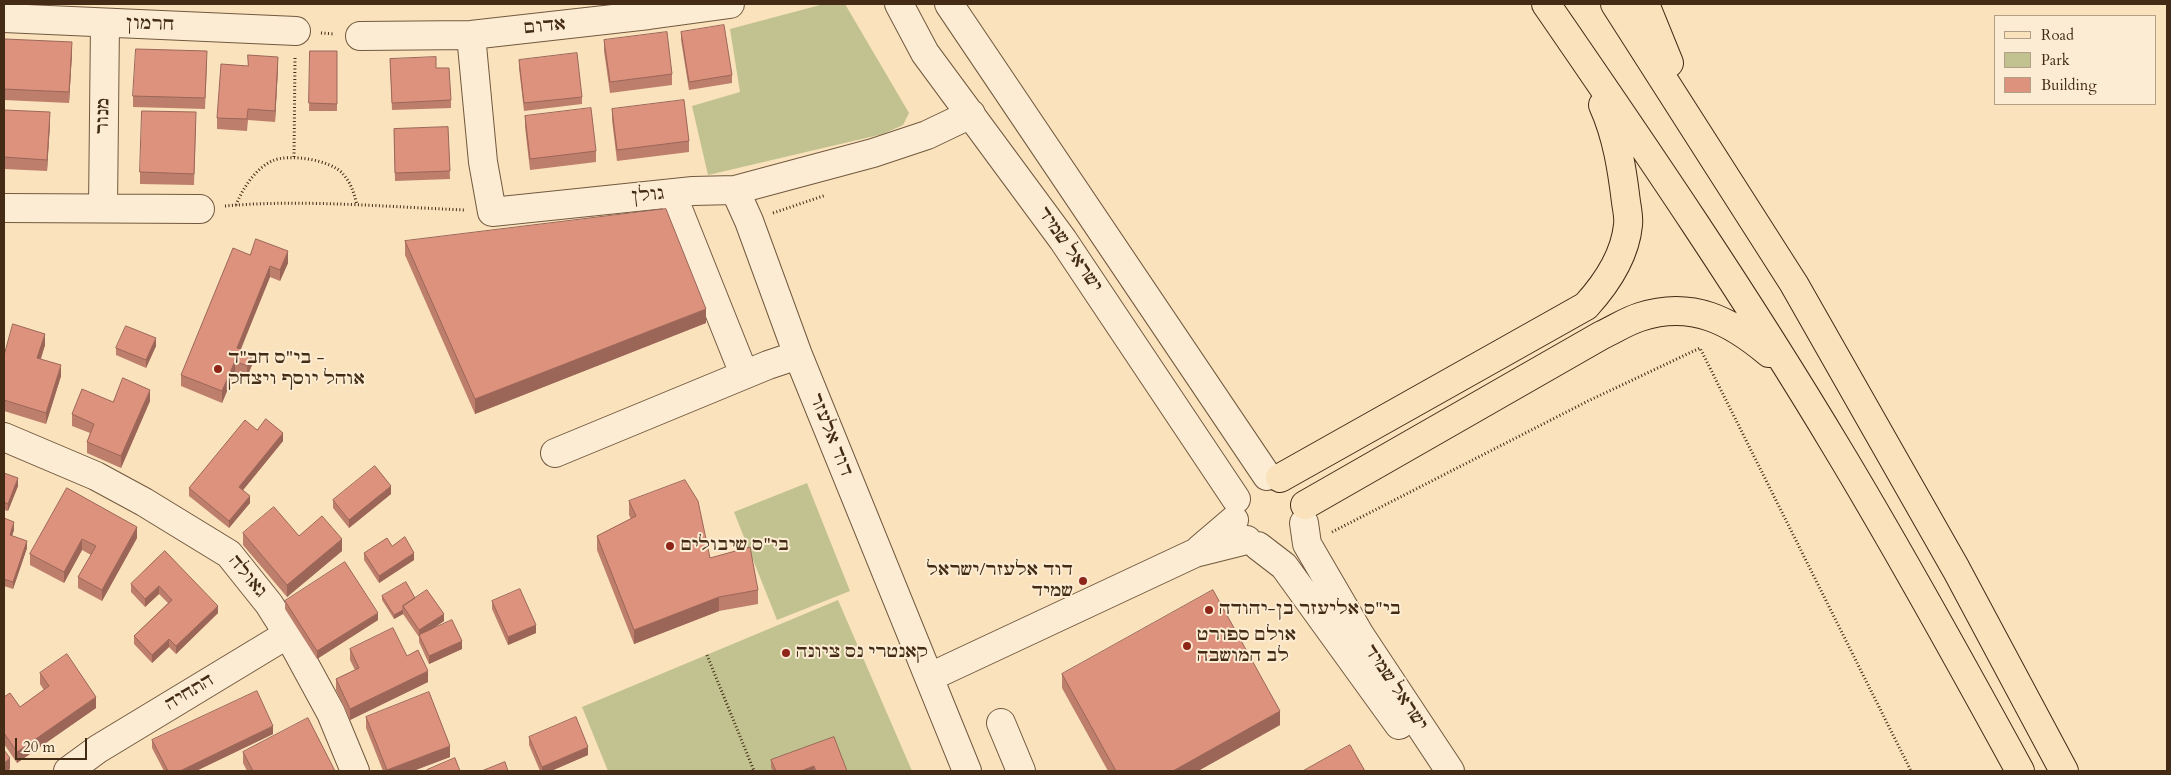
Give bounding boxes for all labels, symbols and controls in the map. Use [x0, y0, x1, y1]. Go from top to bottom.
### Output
street label: חרמון [125, 13, 175, 37]
street label: אדום [523, 14, 567, 40]
legend [1994, 15, 2156, 105]
text: Road [2041, 25, 2074, 45]
text: Park [2041, 50, 2070, 70]
text: Building [2041, 75, 2097, 95]
street label: מנור [93, 97, 115, 135]
street label: גולן [631, 184, 665, 208]
street label: ישראל שמיד [1032, 203, 1106, 297]
place label: בי"ס חב"ד - אוהל יוסף ויצחק [228, 348, 365, 390]
marker: בי"ס חב"ד - אוהל יוסף ויצחק [212, 363, 224, 375]
street label: דוד אלעזר [804, 390, 856, 480]
place label: בי"ס שיבולים [680, 535, 789, 557]
marker: בי"ס שיבולים [664, 540, 676, 552]
street label: גאולה [223, 551, 271, 603]
place label: דוד אלעזר/ישראל שמיד [927, 560, 1073, 602]
marker: דוד אלעזר/ישראל שמיד [1077, 575, 1089, 587]
place label: בי"ס אליעזר בן-יהודה [1219, 599, 1401, 621]
marker: בי"ס אליעזר בן-יהודה [1203, 604, 1215, 616]
place label: אולם ספורט לב המושבה [1197, 625, 1296, 668]
marker: אולם ספורט לב המושבה [1181, 640, 1193, 652]
street label: ישראל שמיד [1358, 641, 1432, 735]
place label: קאנטרי נס ציונה [796, 642, 928, 664]
marker: קאנטרי נס ציונה [780, 647, 792, 659]
street label: התחיה [162, 670, 218, 716]
scale bar [18, 728, 90, 760]
text: 20 m [23, 737, 55, 757]

